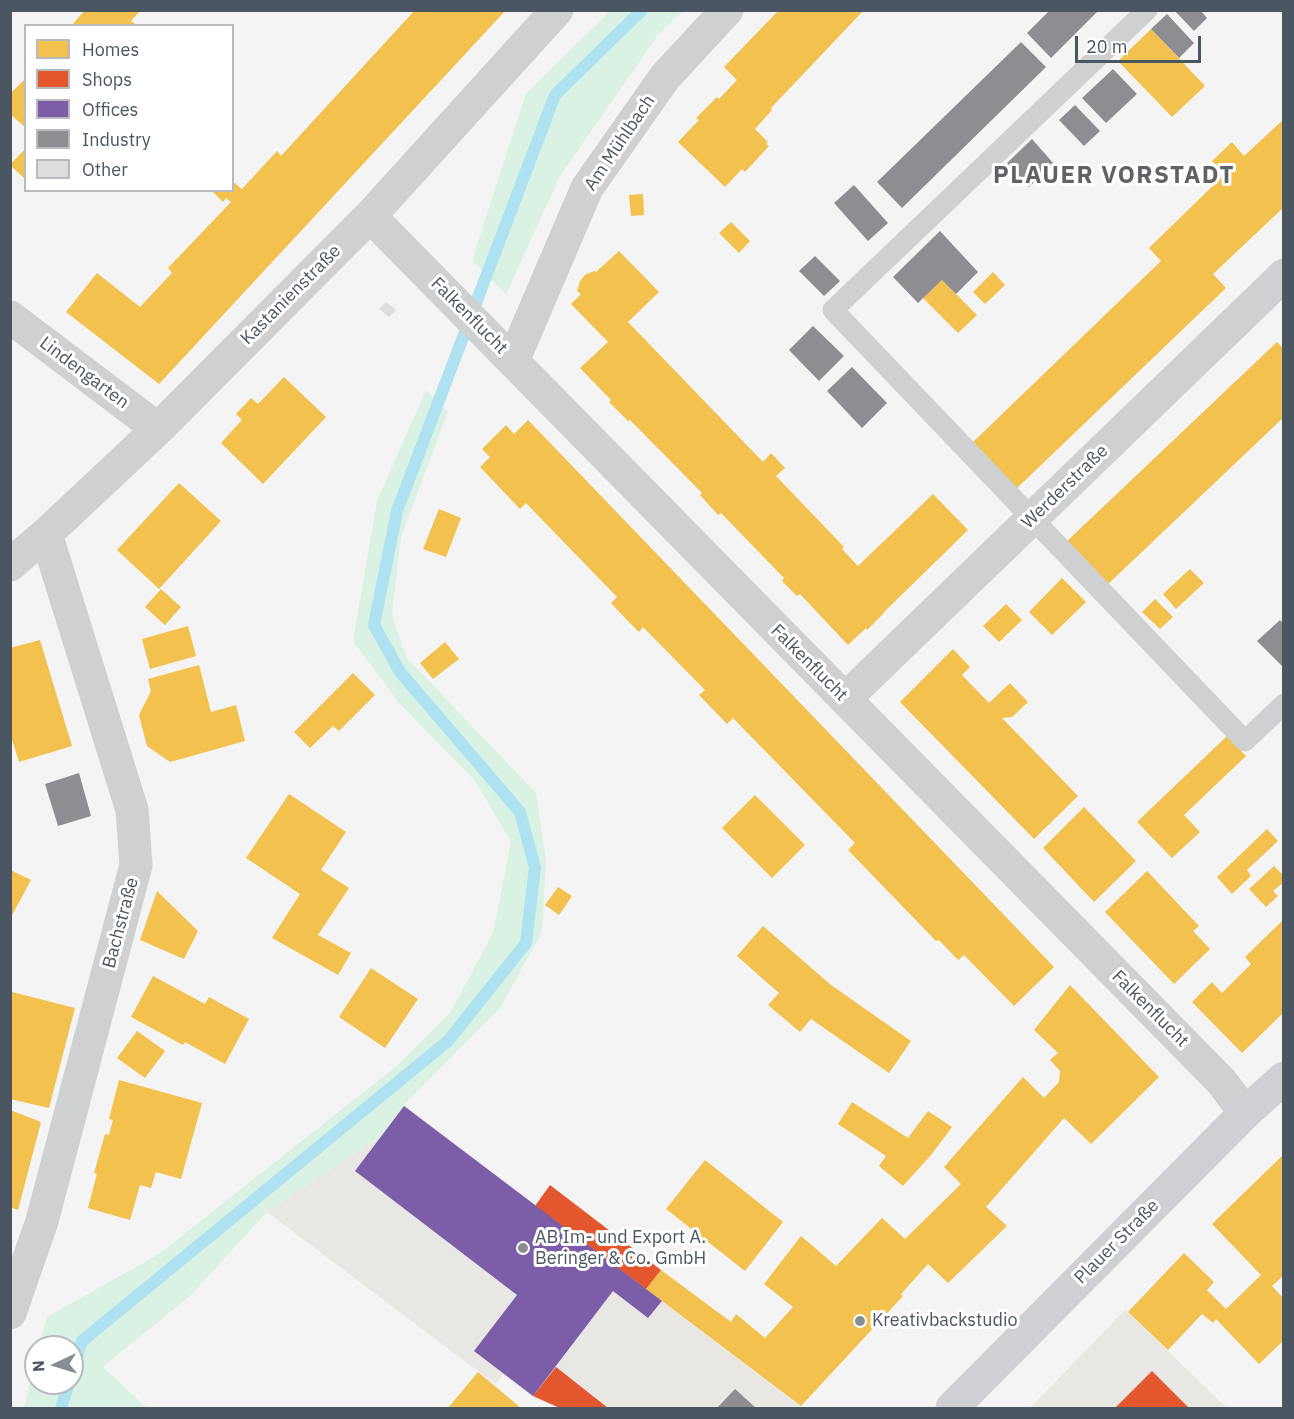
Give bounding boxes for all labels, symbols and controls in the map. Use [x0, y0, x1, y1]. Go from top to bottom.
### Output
legend [24, 24, 234, 192]
scale bar [1078, 24, 1204, 62]
text: 20 m [1086, 35, 1128, 58]
text: Homes [82, 38, 139, 61]
text: Shops [82, 68, 132, 91]
street label: Am Mühlbach [580, 91, 660, 195]
text: Offices [82, 98, 138, 121]
text: Industry [82, 128, 151, 151]
text: Other [82, 158, 128, 181]
district label: PLAUER VORSTADT [993, 162, 1235, 190]
street label: Kastanienstraße [236, 240, 346, 350]
street label: Falkenflucht [426, 273, 512, 359]
street label: Lindengarten [35, 332, 133, 414]
street label: Werderstraße [1017, 440, 1113, 534]
street label: Falkenflucht [766, 620, 852, 706]
street label: Bachstraße [99, 875, 143, 971]
street label: Falkenflucht [1107, 966, 1193, 1052]
street label: Plauer Straße [1070, 1195, 1164, 1289]
place label: AB Im- und Export A. Beringer & Co. GmbH [535, 1227, 706, 1270]
marker: AB Im- und Export A. Beringer & Co. GmbH [516, 1241, 530, 1255]
place label: Kreativbackstudio [872, 1310, 1018, 1332]
marker: Kreativbackstudio [853, 1314, 867, 1328]
north arrow [24, 1335, 84, 1395]
text: N [28, 1360, 48, 1373]

